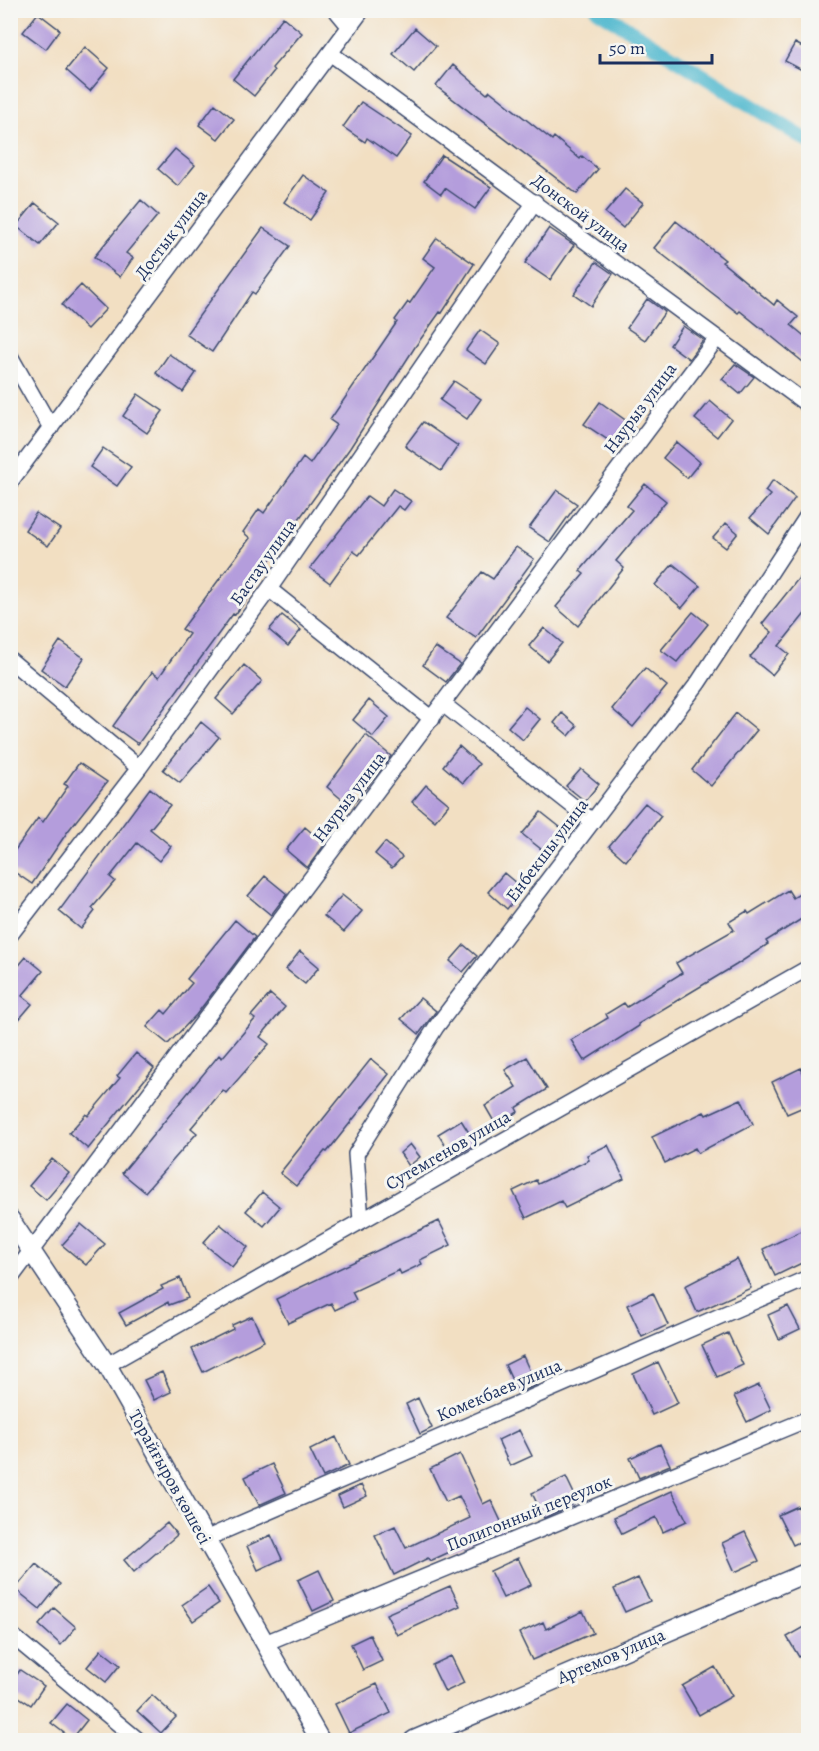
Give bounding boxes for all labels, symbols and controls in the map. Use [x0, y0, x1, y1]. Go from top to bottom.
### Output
scale bar [600, 27, 712, 65]
text: 50 m [609, 36, 645, 60]
street label: Донской улица [527, 168, 636, 258]
street label: Достык улица [129, 183, 213, 284]
street label: Наурыз улица [598, 357, 683, 458]
street label: Бастау улица [224, 513, 302, 610]
street label: Наурыз улица [307, 746, 392, 847]
street label: Енбекшы улица [500, 793, 594, 907]
street label: Сутемгенов улица [381, 1104, 516, 1196]
street label: Комекбаев улица [433, 1353, 566, 1427]
street label: Торайғыров көшесі [123, 1405, 217, 1549]
street label: Полигонный переулок [443, 1469, 615, 1557]
street label: Артемов улица [552, 1622, 669, 1690]

